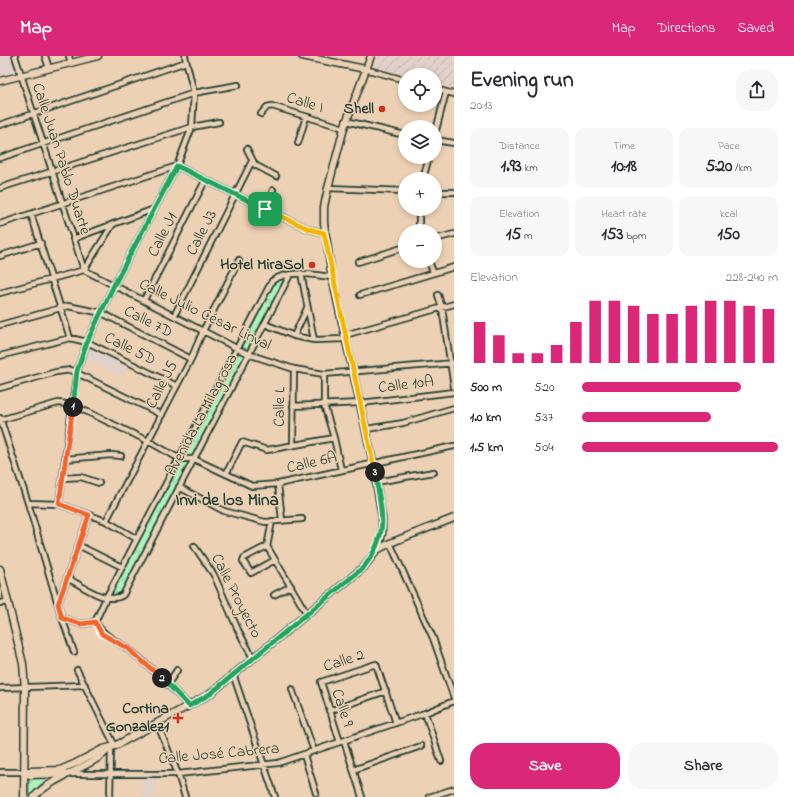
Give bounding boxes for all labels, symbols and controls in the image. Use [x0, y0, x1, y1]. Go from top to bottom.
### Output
text: Map [20, 15, 52, 42]
text: Map [612, 18, 635, 39]
text: Directions [657, 18, 715, 39]
text: Saved [737, 18, 774, 39]
text: Evening run [470, 65, 574, 97]
map controls [398, 68, 442, 268]
button: locate [398, 68, 442, 112]
button: share [736, 69, 778, 111]
street label: Calle Juan Pablo Duarte [25, 80, 97, 239]
street label: Calle I [283, 86, 327, 120]
text: 20:13 [470, 96, 493, 115]
place label: Shell [344, 97, 374, 121]
marker: Shell [377, 104, 387, 114]
button: layers [398, 120, 442, 164]
text: Distance [499, 138, 540, 154]
text: Time [613, 138, 635, 154]
text: Pace [718, 138, 739, 154]
text: 1.93 [501, 154, 522, 179]
text: 10:18 [611, 154, 637, 179]
text: 5:20 [705, 154, 732, 179]
text: km [522, 160, 538, 176]
text: /km [732, 160, 752, 176]
button: + [398, 172, 442, 216]
pin [248, 192, 282, 226]
icon: arrive [254, 198, 276, 220]
street label: Calle J3 [180, 206, 224, 260]
text: Elevation [499, 206, 540, 222]
text: Heart rate [601, 206, 647, 222]
text: kcal [720, 206, 737, 222]
street label: Calle J1 [142, 209, 184, 261]
text: 15 [506, 222, 521, 247]
text: 153 [601, 222, 624, 247]
text: 150 [717, 222, 740, 247]
button: − [398, 224, 442, 268]
text: m [521, 228, 533, 244]
text: bpm [624, 228, 647, 244]
place label: Hotel MiraSol [220, 253, 304, 277]
marker: Hotel MiraSol [307, 260, 317, 270]
text: Elevation [470, 268, 518, 287]
text: 228–240 m [726, 268, 778, 287]
street label: Calle Julio César Linval [135, 273, 276, 358]
street label: Calle 7D [119, 299, 177, 345]
street label: Calle 5D [100, 326, 160, 372]
street label: Avenida La Milagrosa [160, 349, 244, 481]
street label: Calle J5 [140, 357, 184, 413]
street label: Calle 10A [377, 370, 435, 400]
text: 500 m [470, 378, 502, 397]
text: 5:20 [534, 378, 555, 397]
street label: Calle L [268, 387, 292, 427]
pin: 1 [63, 397, 83, 417]
text: 1 [71, 399, 75, 415]
text: 1.0 km [470, 408, 501, 427]
text: 5:37 [534, 408, 553, 427]
text: 1.5 km [470, 438, 503, 457]
text: 5:04 [534, 438, 554, 457]
street label: Calle 6A [285, 446, 340, 480]
pin: 3 [365, 462, 385, 482]
text: 3 [373, 464, 377, 480]
district label: Invi de los Mina [175, 488, 279, 513]
street label: Calle Proyecto [204, 549, 268, 643]
street label: Calle 2 [320, 643, 368, 679]
pin: 2 [152, 668, 172, 688]
text: 2 [159, 670, 165, 686]
street label: Calle 9 [324, 686, 360, 730]
place label: Cortina Gonzalez1 [106, 697, 170, 739]
marker: Cortina Gonzalez1 [172, 712, 184, 724]
street label: Calle José Cabrera [158, 737, 280, 771]
button: Save [470, 743, 620, 789]
button: Share [628, 743, 778, 789]

